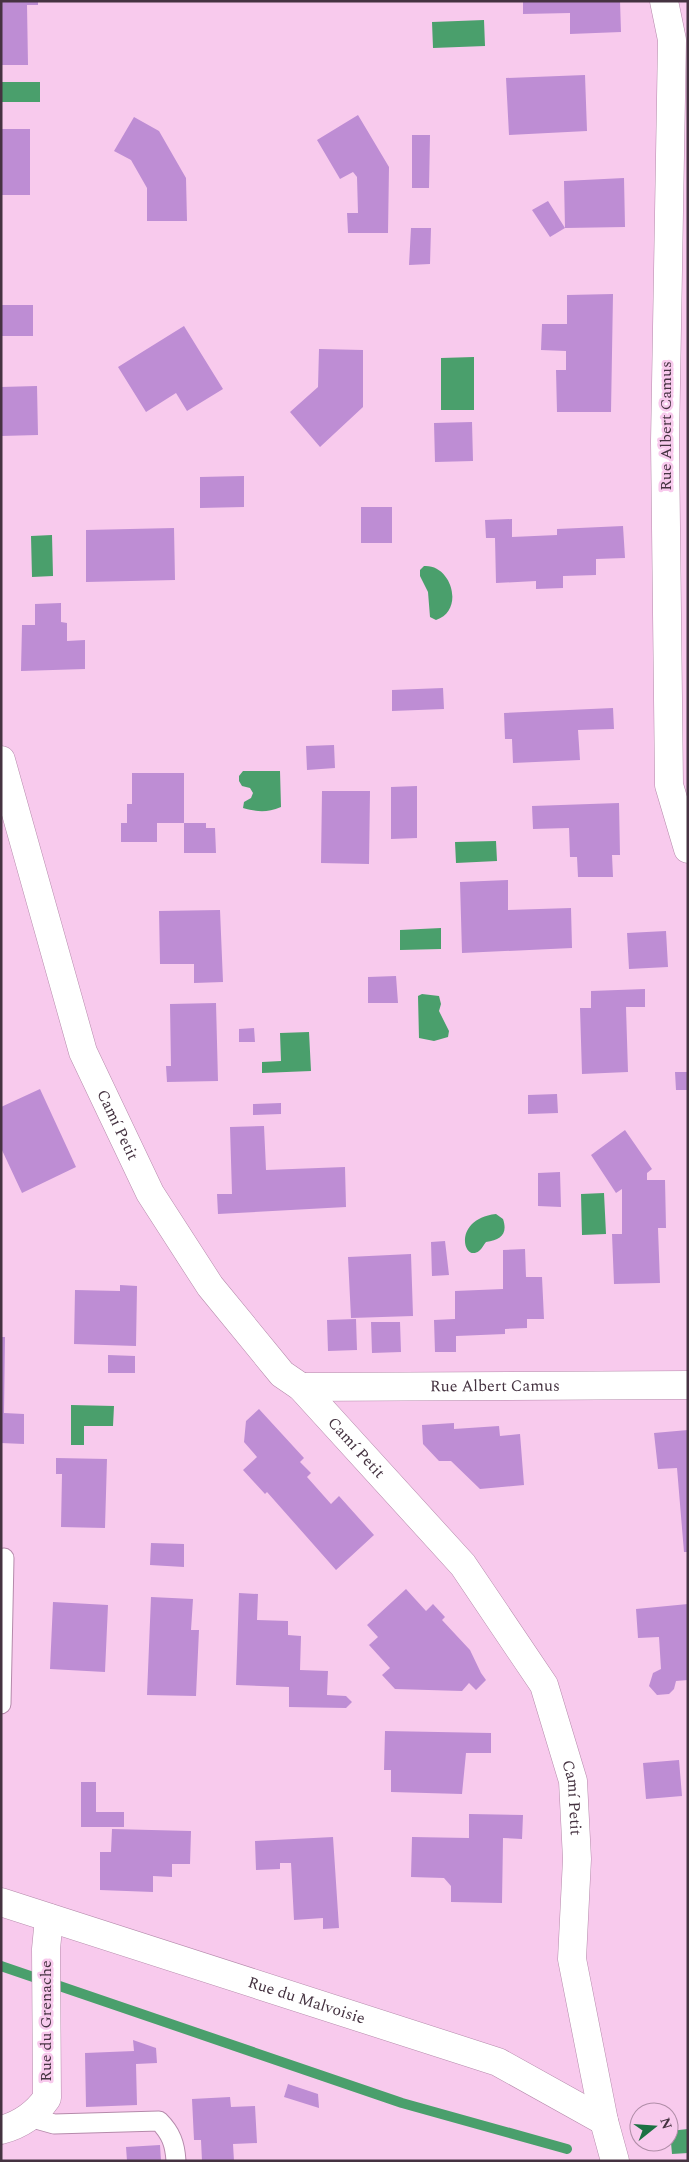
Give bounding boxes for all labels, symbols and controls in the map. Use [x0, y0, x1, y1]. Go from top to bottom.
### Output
street label: Rue Albert Camus [654, 361, 678, 491]
street label: Camí Petit [90, 1085, 145, 1165]
street label: Rue Albert Camus [430, 1374, 560, 1398]
street label: Camí Petit [322, 1412, 391, 1484]
street label: Camí Petit [555, 1757, 588, 1836]
street label: Rue du Grenache [34, 1960, 58, 2082]
street label: Rue du Malvoisie [245, 1970, 368, 2031]
north arrow [629, 2102, 679, 2152]
text: N [654, 2115, 678, 2132]

